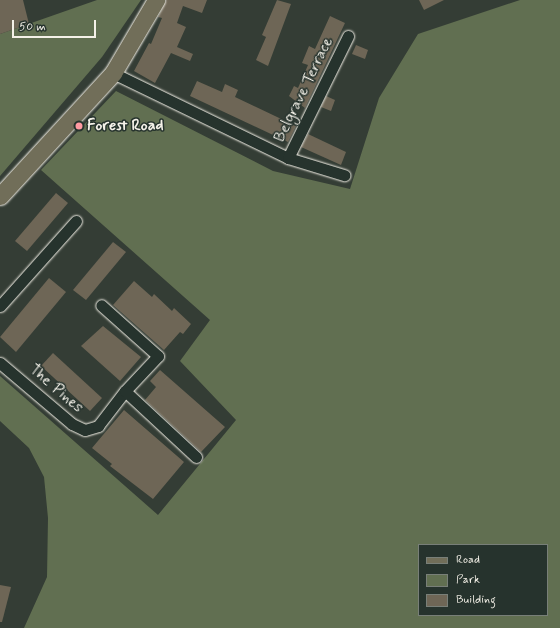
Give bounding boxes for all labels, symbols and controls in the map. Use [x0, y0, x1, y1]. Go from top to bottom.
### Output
scale bar [14, 12, 98, 38]
text: 50 m [19, 19, 46, 35]
street label: Belgrave Terrace [270, 35, 338, 145]
place label: Forest Road [87, 116, 164, 136]
marker: Forest Road [74, 121, 84, 131]
street label: The Pines [25, 361, 87, 417]
legend [418, 544, 548, 616]
text: Road [456, 552, 480, 568]
text: Park [456, 572, 480, 588]
text: Building [456, 592, 496, 608]

